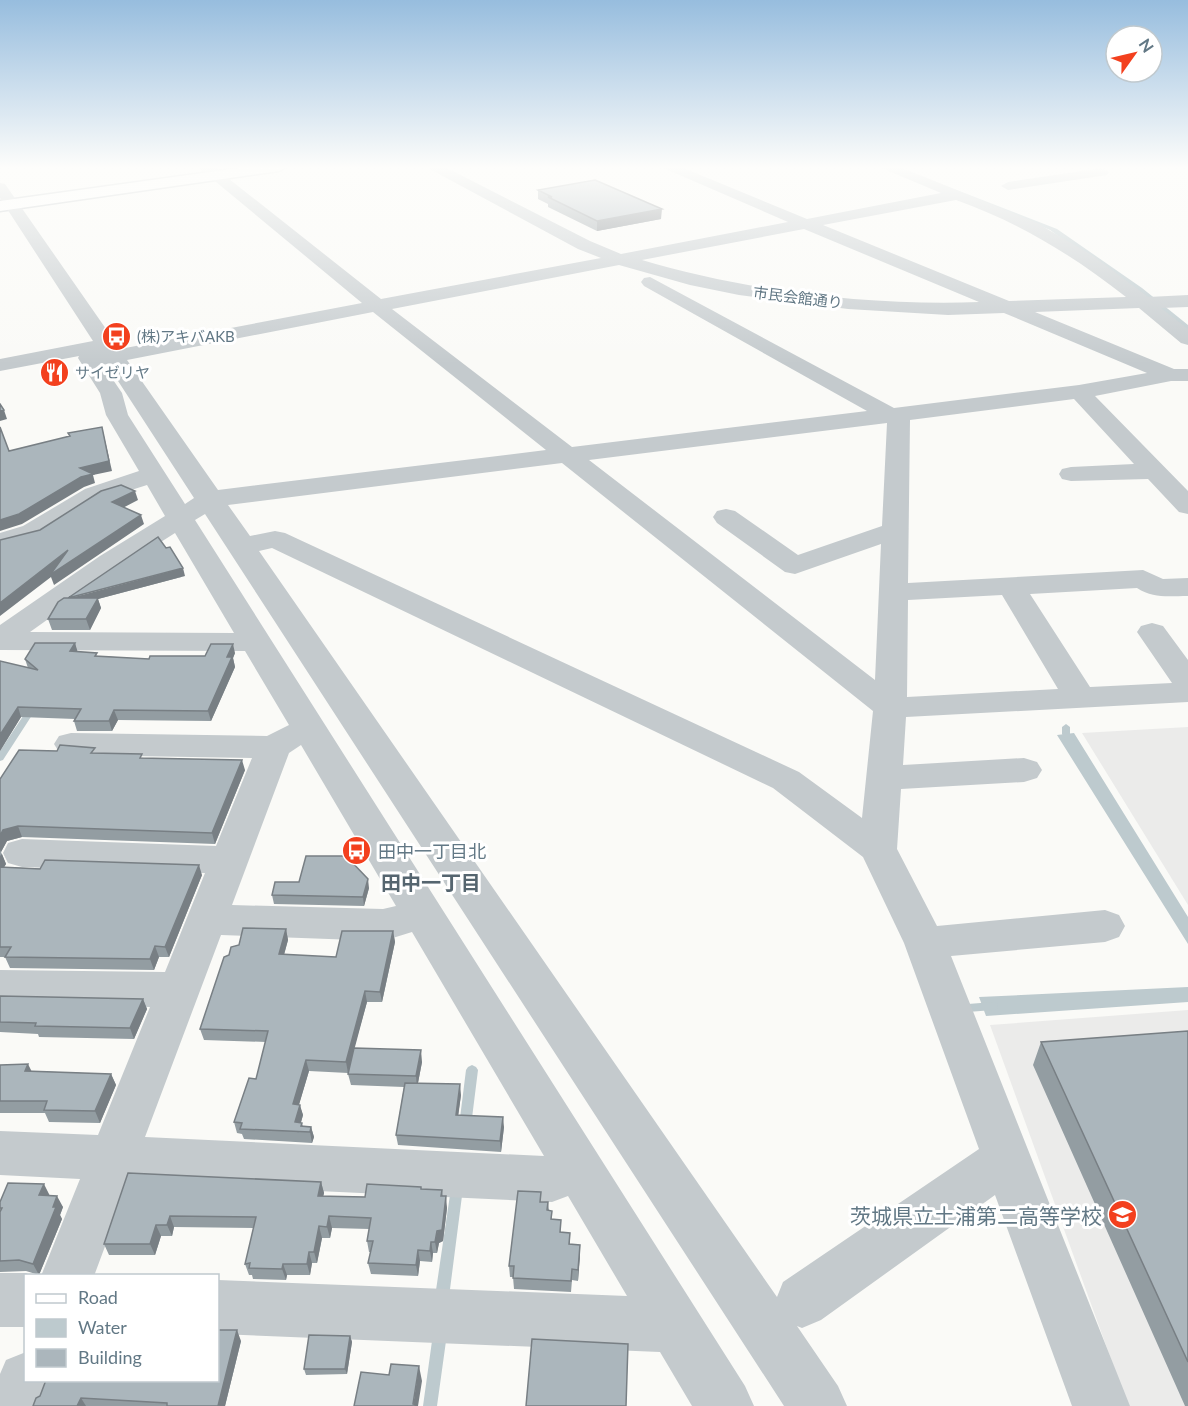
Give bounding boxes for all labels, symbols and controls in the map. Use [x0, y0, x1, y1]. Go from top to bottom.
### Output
north arrow [1104, 24, 1164, 84]
text: N [1136, 35, 1158, 56]
street label: 市民会館通り [752, 283, 844, 311]
bus stop icon: (株)アキバAKB [100, 320, 132, 352]
place label: (株)アキバAKB [137, 327, 235, 345]
restaurant icon: サイゼリヤ [38, 356, 70, 388]
place label: サイゼリヤ [75, 363, 150, 381]
bus stop icon: 田中一丁目北 [341, 835, 373, 867]
place label: 田中一丁目北 [378, 840, 486, 862]
district label: 田中一丁目 [381, 870, 481, 894]
school or university icon: 茨城県立土浦第二高等学校 [1107, 1199, 1139, 1231]
place label: 茨城県立土浦第二高等学校 [850, 1203, 1102, 1228]
legend [24, 1274, 219, 1382]
text: Road [78, 1286, 118, 1308]
text: Water [78, 1316, 127, 1338]
text: Building [78, 1346, 142, 1368]

